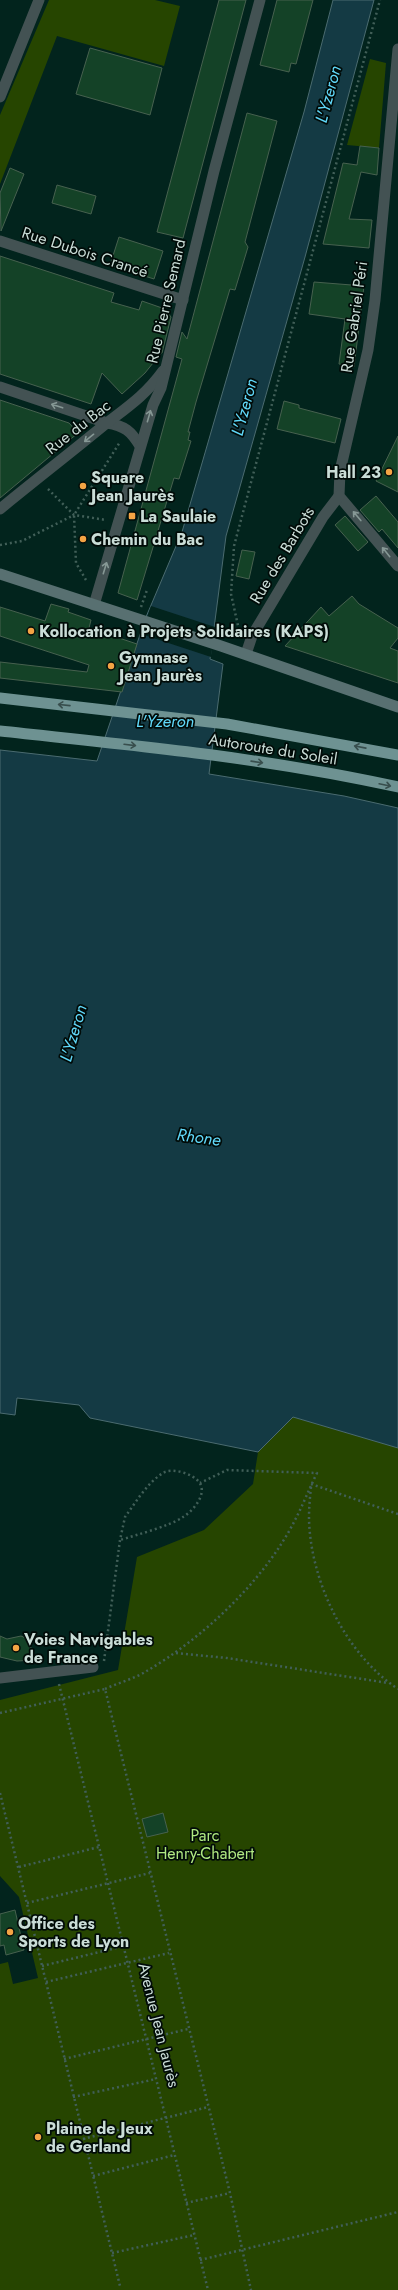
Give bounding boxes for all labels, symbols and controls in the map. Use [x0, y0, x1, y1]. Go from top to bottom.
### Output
water label: L'Yzeron [309, 63, 347, 125]
street label: Rue Dubois Crancé [19, 221, 151, 283]
street label: Rue Pierre Semard [140, 236, 192, 366]
street label: Rue Gabriel Péri [335, 260, 373, 374]
water label: L'Yzeron [225, 376, 263, 438]
street label: Rue du Bac [41, 394, 115, 460]
one-way arrow [50, 402, 63, 409]
one-way arrow [146, 410, 153, 423]
one-way arrow [84, 433, 94, 442]
place label: Hall 23 [326, 461, 381, 484]
place label: Square Jean Jaurès [88, 466, 174, 507]
marker: Hall 23 [384, 467, 394, 477]
marker: Square Jean Jaurès [78, 481, 88, 491]
street label: Rue des Barbots [244, 502, 320, 608]
place label: La Saulaie [140, 505, 216, 528]
marker: La Saulaie [127, 511, 137, 521]
one-way arrow [352, 511, 361, 522]
place label: Chemin du Bac [91, 528, 203, 551]
marker: Chemin du Bac [78, 534, 88, 544]
one-way arrow [382, 546, 391, 557]
one-way arrow [102, 562, 109, 575]
place label: Kollocation à Projets Solidaires (KAPS) [39, 620, 329, 643]
marker: Kollocation à Projets Solidaires (KAPS) [26, 626, 36, 636]
place label: Gymnase Jean Jaurès [116, 646, 202, 687]
marker: Gymnase Jean Jaurès [106, 661, 116, 671]
one-way arrow [58, 702, 71, 709]
water label: L'Yzeron [136, 709, 194, 733]
street label: Autoroute du Soleil [207, 727, 339, 771]
one-way arrow [123, 742, 136, 749]
one-way arrow [354, 743, 367, 751]
one-way arrow [250, 758, 263, 766]
one-way arrow [378, 781, 391, 789]
water label: L'Yzeron [53, 1002, 93, 1064]
water label: Rhone [176, 1122, 223, 1152]
place label: Voies Navigables de France [23, 1628, 153, 1669]
marker: Voies Navigables de France [11, 1643, 21, 1653]
park label: Parc Henry-Chabert [156, 1824, 254, 1865]
place label: Office des Sports de Lyon [18, 1912, 129, 1953]
marker: Office des Sports de Lyon [5, 1927, 15, 1937]
street label: Avenue Jean Jaurès [132, 1960, 186, 2090]
place label: Plaine de Jeux de Gerland [46, 2117, 153, 2158]
marker: Plaine de Jeux de Gerland [33, 2132, 43, 2142]

